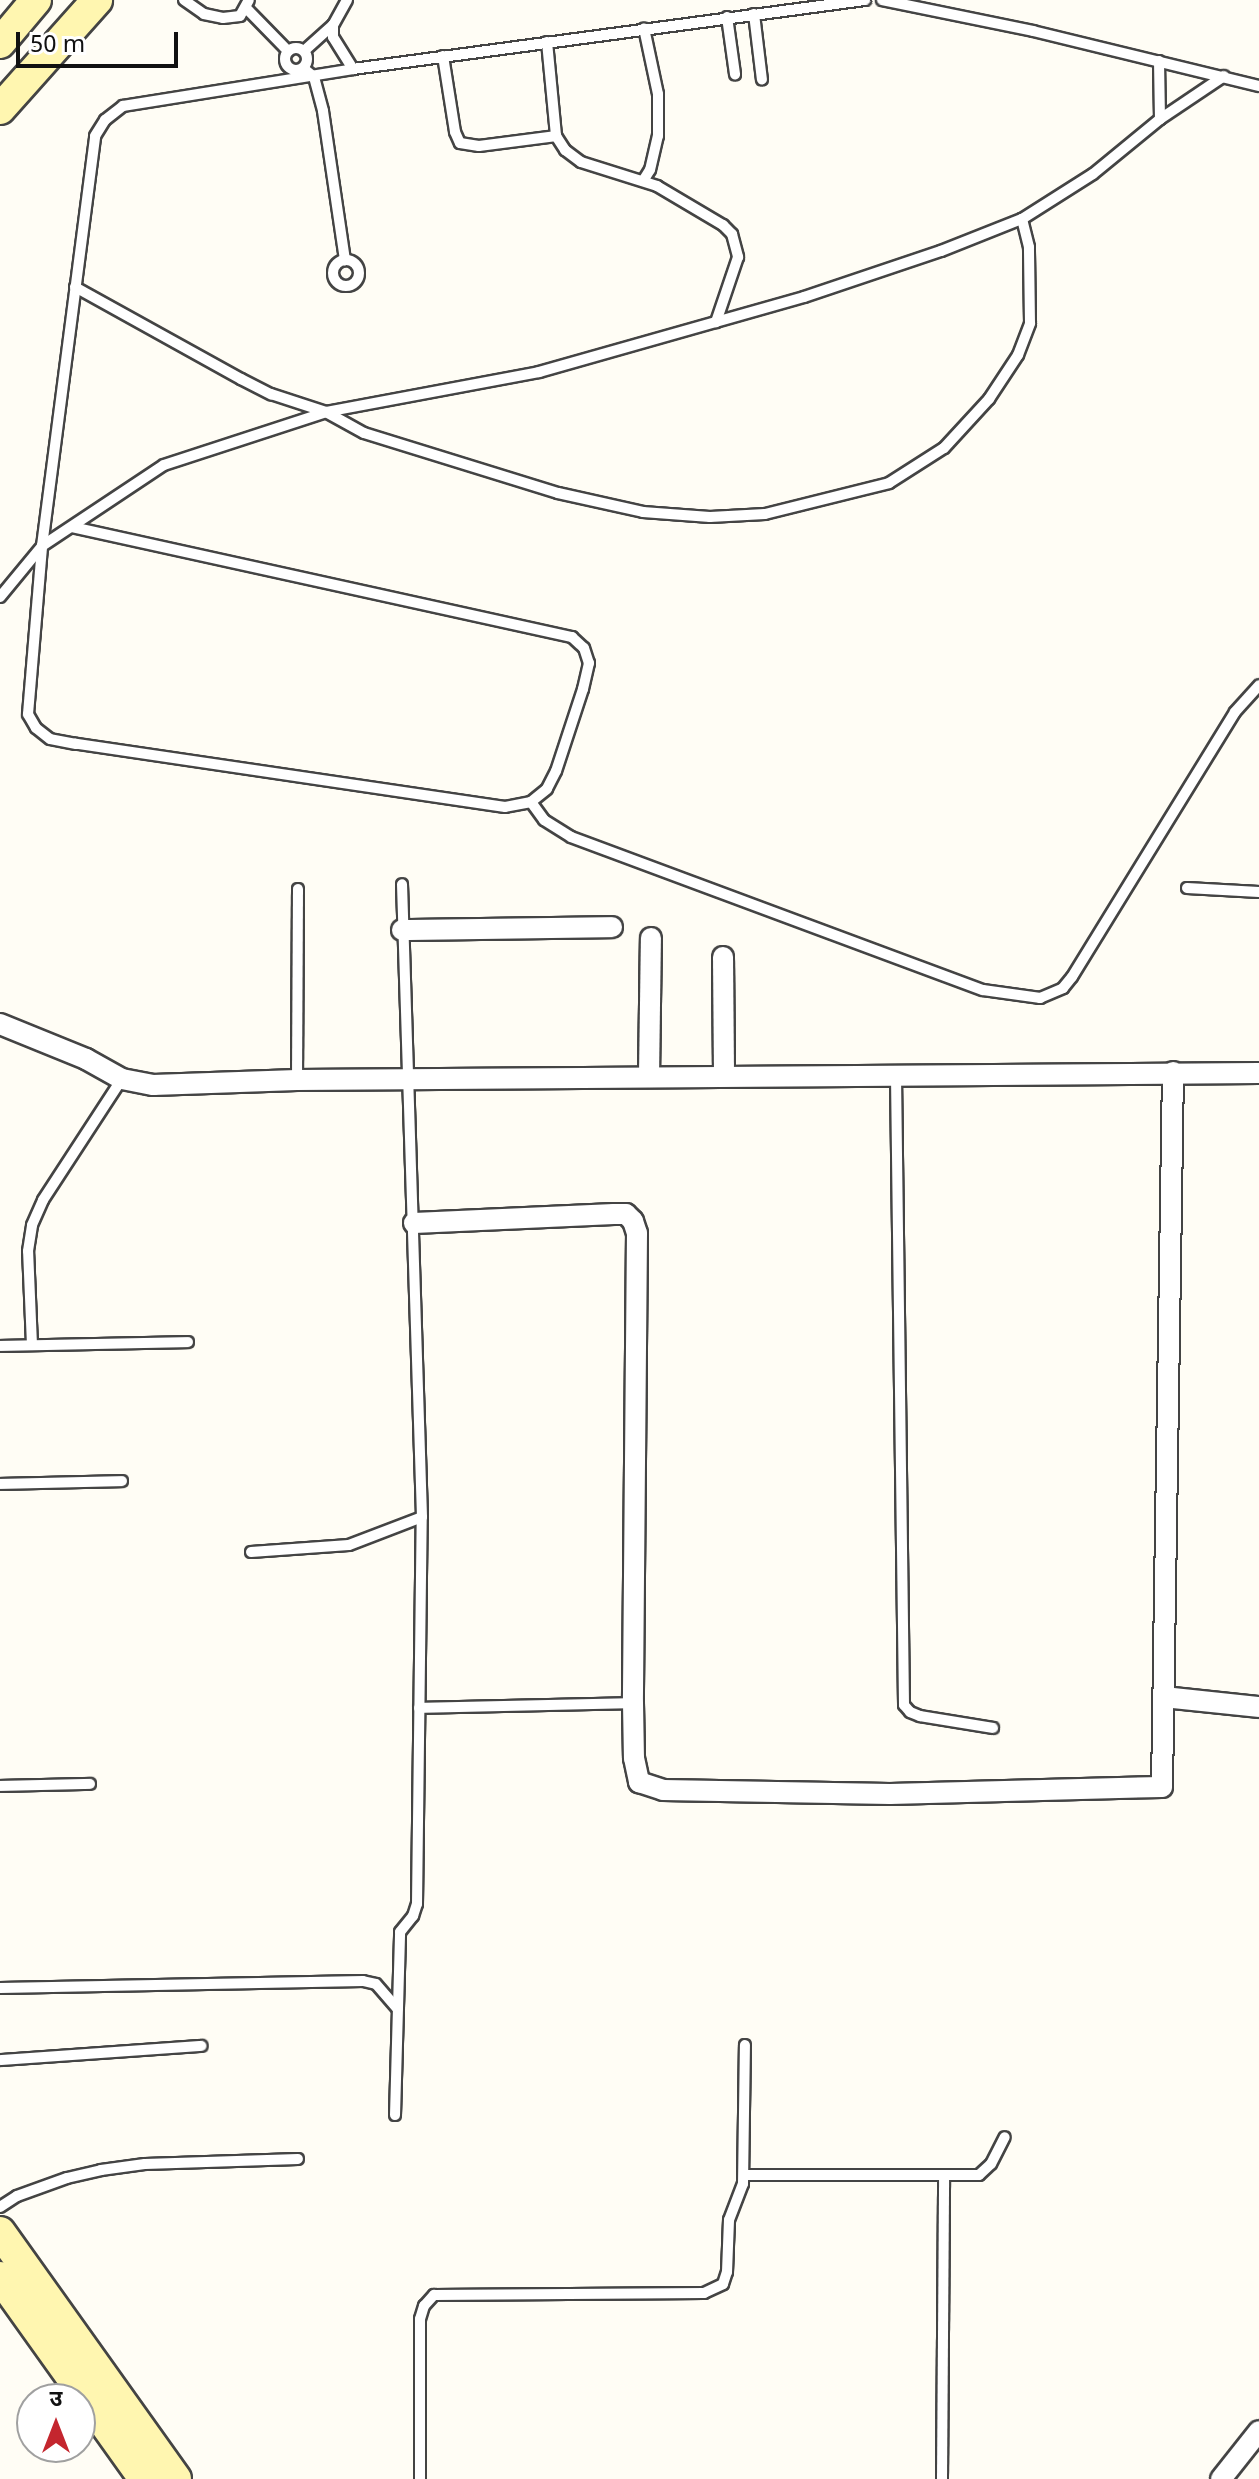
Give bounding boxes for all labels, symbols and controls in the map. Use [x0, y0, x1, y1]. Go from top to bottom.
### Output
scale bar [20, 16, 182, 66]
text: 50 m [30, 30, 85, 62]
north arrow [16, 2383, 96, 2463]
text: उ [50, 2386, 62, 2415]

